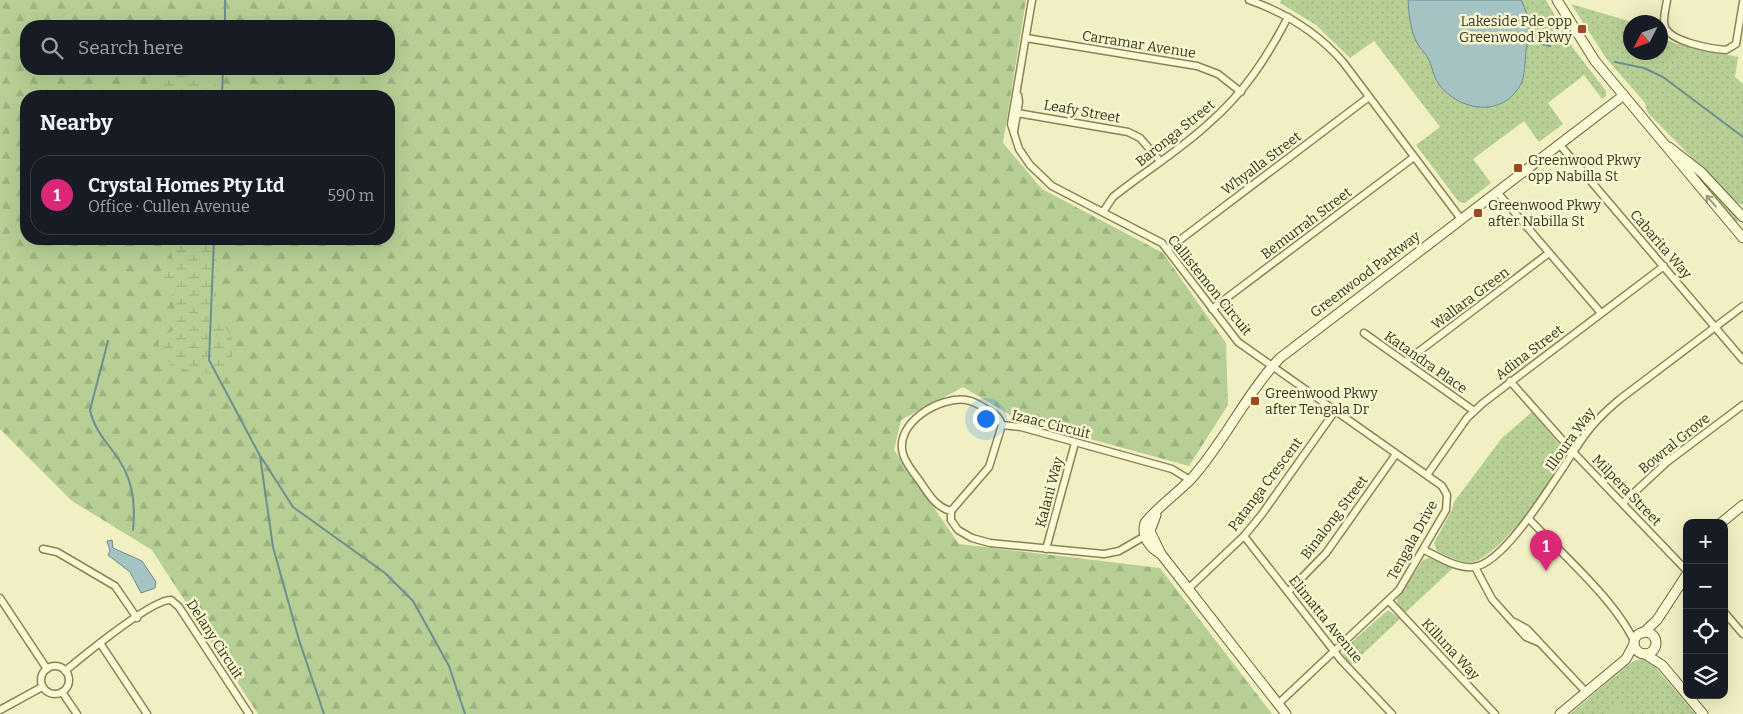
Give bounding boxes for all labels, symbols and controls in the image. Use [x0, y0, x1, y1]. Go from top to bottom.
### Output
place label: Lakeside Pde opp Greenwood Pkwy [1459, 13, 1573, 46]
north arrow [1623, 15, 1668, 60]
search box [20, 20, 395, 75]
marker: Lakeside Pde opp Greenwood Pkwy [1576, 23, 1588, 35]
street label: Carramar Avenue [1081, 27, 1197, 62]
icon: search [38, 34, 66, 62]
text: Search here [78, 36, 183, 59]
street label: Leafy Street [1042, 96, 1122, 127]
street label: Baronga Street [1132, 96, 1218, 170]
text: Nearby [40, 110, 113, 136]
street label: Whyalla Street [1218, 128, 1304, 199]
place label: Greenwood Pkwy opp Nabilla St [1528, 152, 1642, 185]
marker: Greenwood Pkwy opp Nabilla St [1512, 162, 1524, 174]
text: Crystal Homes Pty Ltd [88, 174, 284, 197]
street label: Bemurrah Street [1258, 184, 1355, 263]
text: 1 [54, 186, 60, 205]
text: 590 m [328, 186, 374, 205]
one-way arrow [1705, 195, 1717, 208]
text: Office · Cullen Avenue [88, 197, 250, 216]
place label: Greenwood Pkwy after Nabilla St [1488, 197, 1602, 230]
street label: Cabarita Way [1626, 206, 1695, 283]
marker: Greenwood Pkwy after Nabilla St [1472, 207, 1484, 219]
street label: Greenwood Parkway [1307, 227, 1424, 321]
street label: Callistemon Circuit [1164, 232, 1255, 339]
street label: Wallara Green [1428, 264, 1513, 333]
street label: Adina Street [1492, 321, 1567, 384]
street label: Katandra Place [1381, 328, 1470, 397]
place label: Greenwood Pkwy after Tengala Dr [1265, 385, 1379, 418]
marker: Greenwood Pkwy after Tengala Dr [1249, 395, 1261, 407]
street label: Illoura Way [1542, 404, 1599, 474]
your location [973, 406, 999, 432]
street label: Izaac Circuit [1010, 407, 1092, 442]
street label: Bowral Grove [1635, 409, 1713, 477]
street label: Patanga Crescent [1225, 434, 1306, 534]
street label: Milpera Street [1588, 451, 1665, 529]
street label: Kalani Way [1032, 455, 1067, 529]
street label: Binalong Street [1297, 472, 1371, 563]
street label: Tengala Drive [1384, 498, 1441, 583]
map controls [1683, 519, 1728, 699]
button: + [1683, 519, 1728, 564]
pin: 1 [1530, 530, 1562, 571]
button: − [1683, 564, 1728, 609]
street label: Elimatta Avenue [1285, 572, 1366, 666]
street label: Delany Circuit [183, 596, 247, 682]
button: locate [1683, 609, 1728, 654]
street label: Killuna Way [1418, 615, 1484, 684]
button: layers [1683, 654, 1728, 699]

